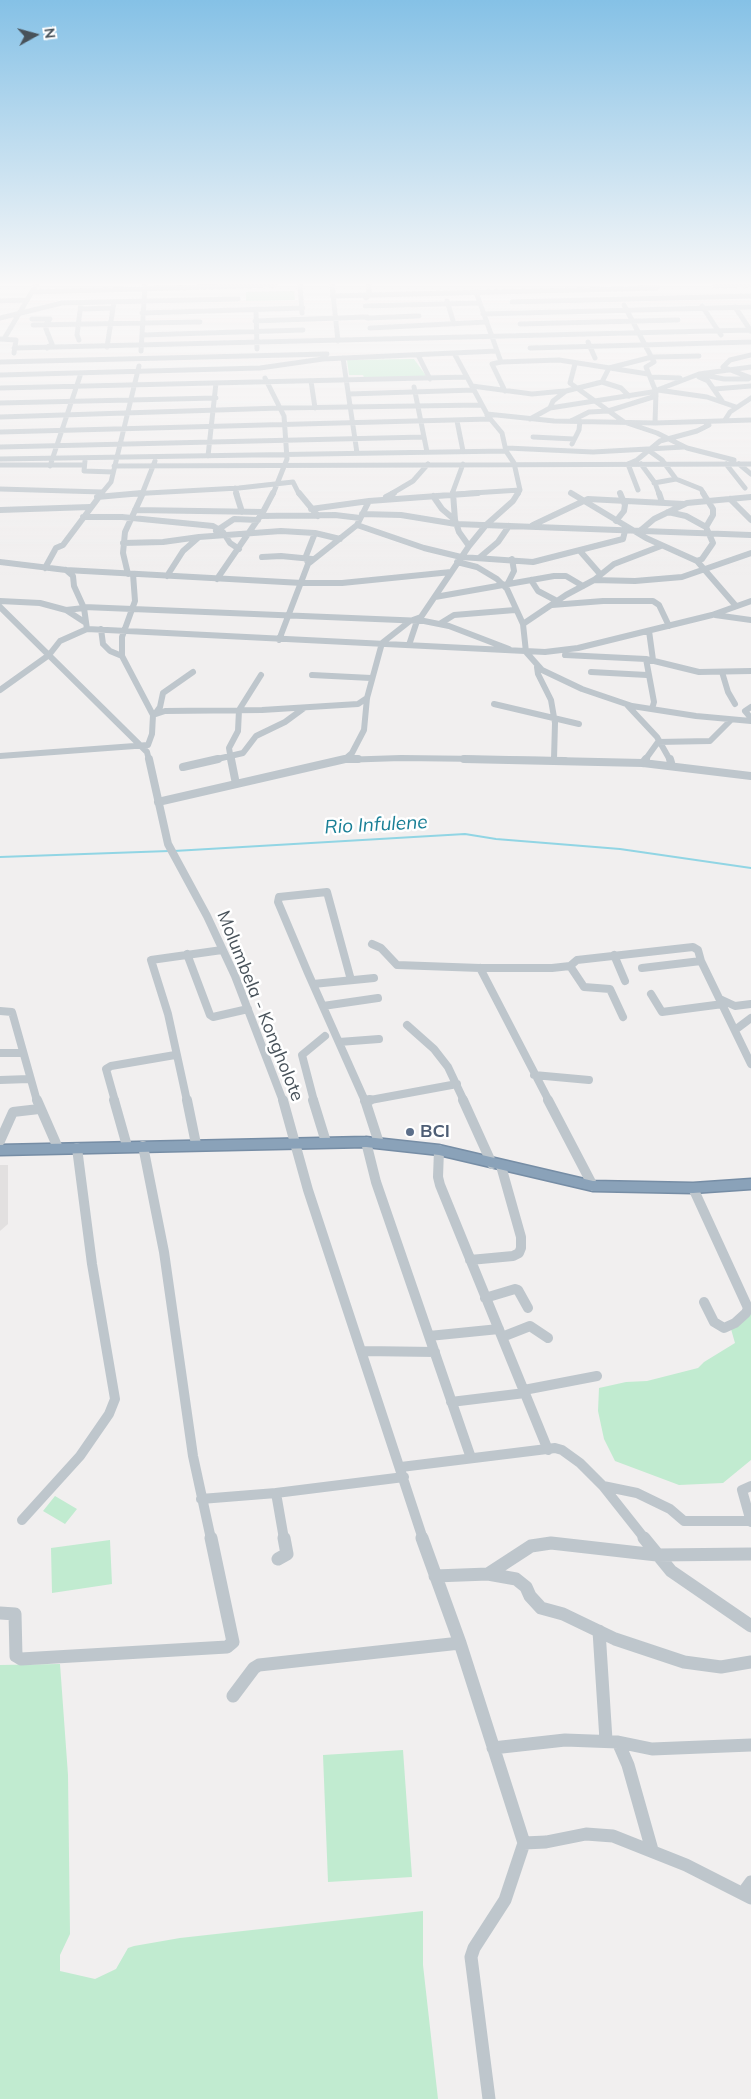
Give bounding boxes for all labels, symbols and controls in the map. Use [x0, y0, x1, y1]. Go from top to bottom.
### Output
north arrow [10, 10, 60, 60]
text: N [40, 27, 59, 40]
water label: Rio Infulene [324, 811, 428, 839]
street label: Molumbela - Kongholote [212, 908, 308, 1104]
place label: BCI [420, 1121, 450, 1143]
marker: BCI [404, 1126, 416, 1138]

